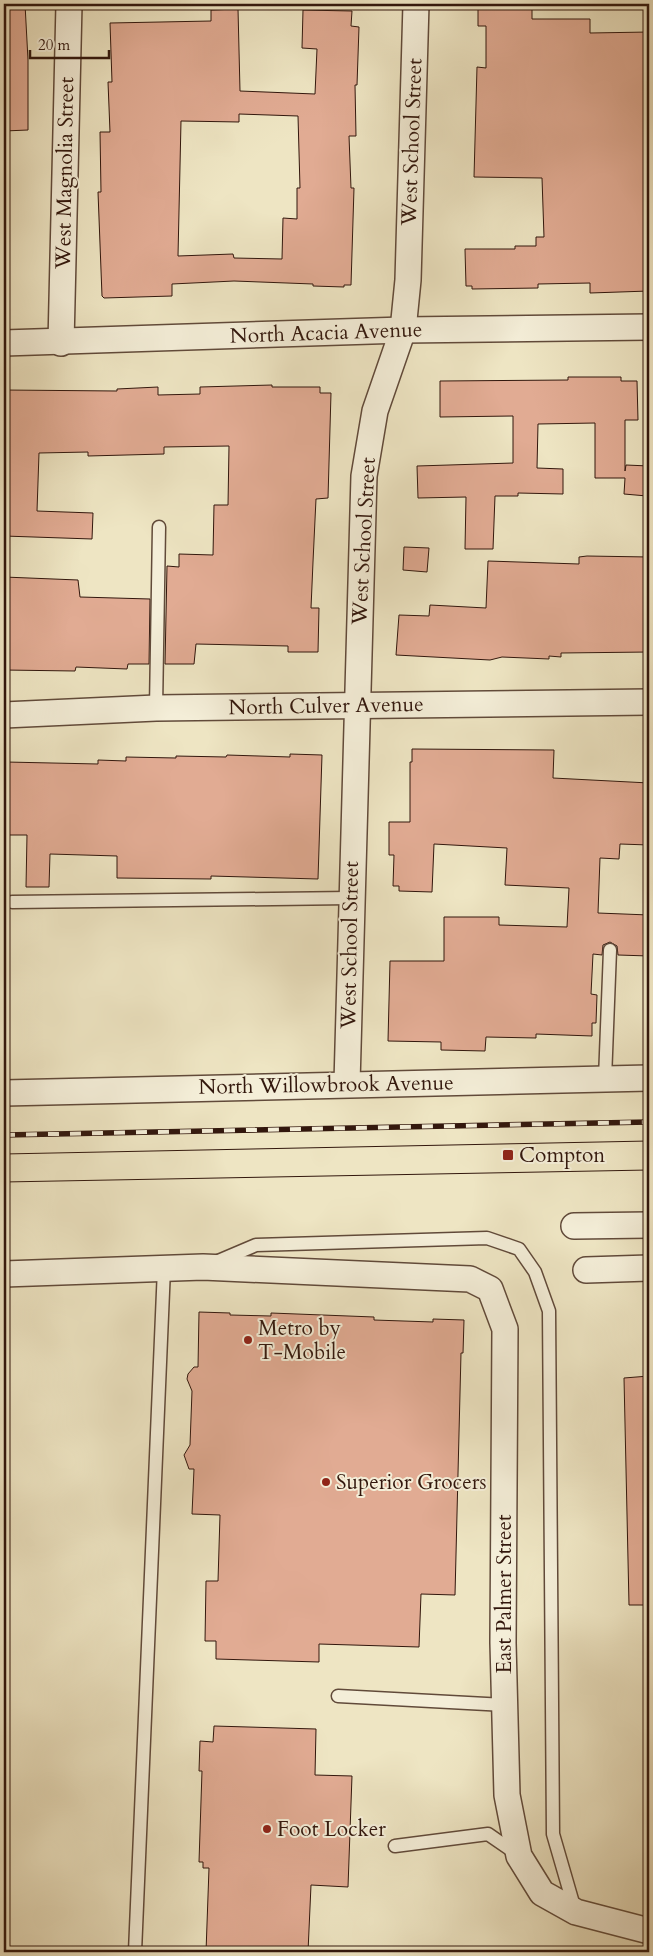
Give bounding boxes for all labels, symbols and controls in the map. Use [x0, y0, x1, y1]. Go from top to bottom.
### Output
scale bar [30, 28, 109, 60]
text: 20 m [38, 35, 70, 55]
street label: West School Street [395, 57, 429, 227]
street label: West Magnolia Street [49, 76, 81, 270]
street label: North Acacia Avenue [229, 315, 423, 351]
street label: West School Street [345, 456, 383, 627]
street label: North Culver Avenue [228, 690, 424, 722]
street label: West School Street [334, 860, 366, 1030]
street label: North Willowbrook Avenue [198, 1068, 454, 1102]
place label: Compton [519, 1141, 605, 1170]
marker: Compton [501, 1148, 515, 1162]
place label: Metro by T-Mobile [258, 1314, 346, 1367]
marker: Metro by T-Mobile [242, 1334, 254, 1346]
place label: Superior Grocers [336, 1468, 486, 1497]
marker: Superior Grocers [320, 1476, 332, 1488]
street label: East Palmer Street [490, 1514, 519, 1674]
place label: Foot Locker [277, 1815, 386, 1844]
marker: Foot Locker [261, 1823, 273, 1835]

